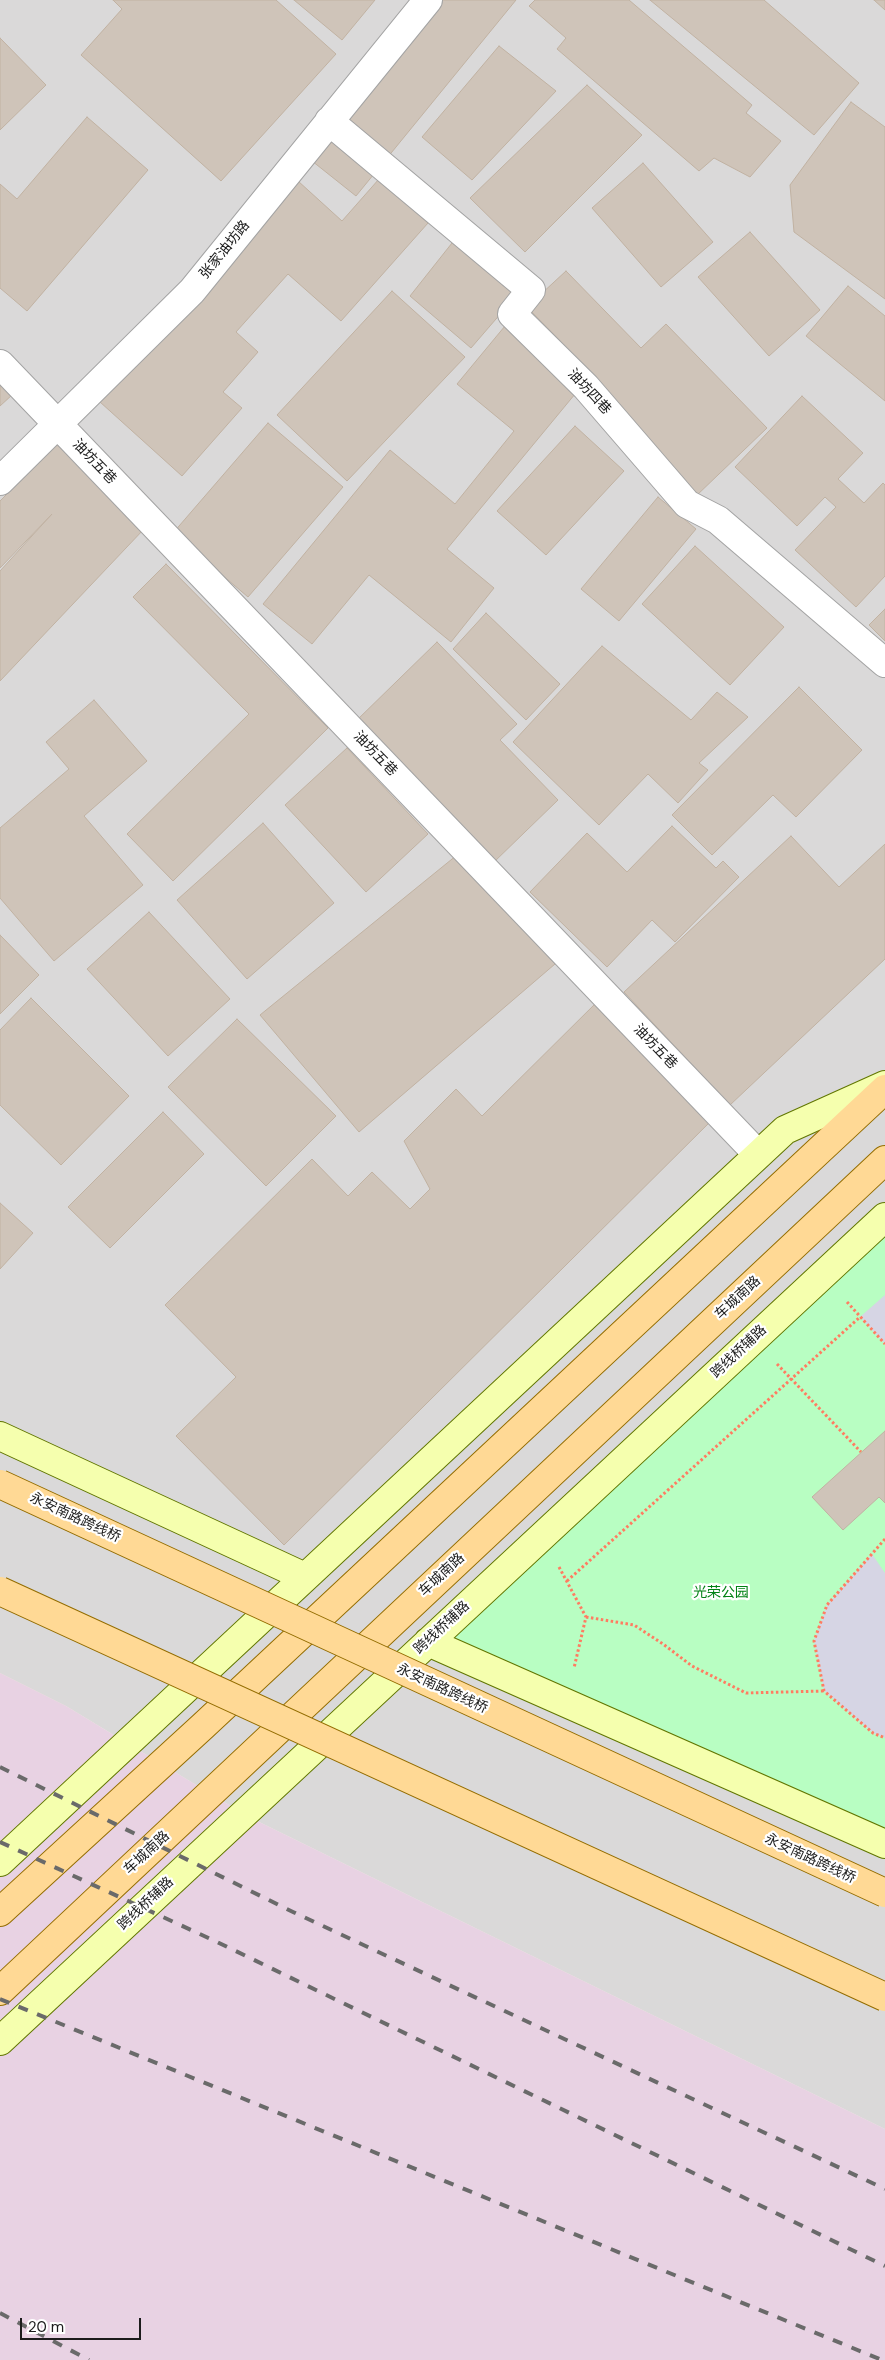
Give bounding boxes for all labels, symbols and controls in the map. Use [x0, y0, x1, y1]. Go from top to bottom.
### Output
street label: 张家油坊路 [196, 218, 254, 282]
street label: 油坊四巷 [564, 366, 614, 418]
street label: 油坊五巷 [69, 436, 119, 488]
street label: 油坊五巷 [350, 728, 400, 780]
street label: 油坊五巷 [630, 1021, 680, 1073]
street label: 车城南路 [712, 1273, 764, 1323]
street label: 跨线桥辅路 [708, 1322, 770, 1382]
street label: 永安南路跨线桥 [27, 1490, 123, 1546]
street label: 车城南路 [416, 1550, 468, 1600]
park label: 光荣公园 [693, 1585, 749, 1601]
street label: 跨线桥辅路 [411, 1598, 473, 1658]
street label: 永安南路跨线桥 [394, 1661, 490, 1717]
street label: 车城南路 [121, 1828, 173, 1878]
street label: 永安南路跨线桥 [762, 1831, 858, 1887]
street label: 跨线桥辅路 [115, 1874, 177, 1934]
scale bar [22, 2308, 144, 2340]
text: 20 m [28, 2317, 64, 2337]

